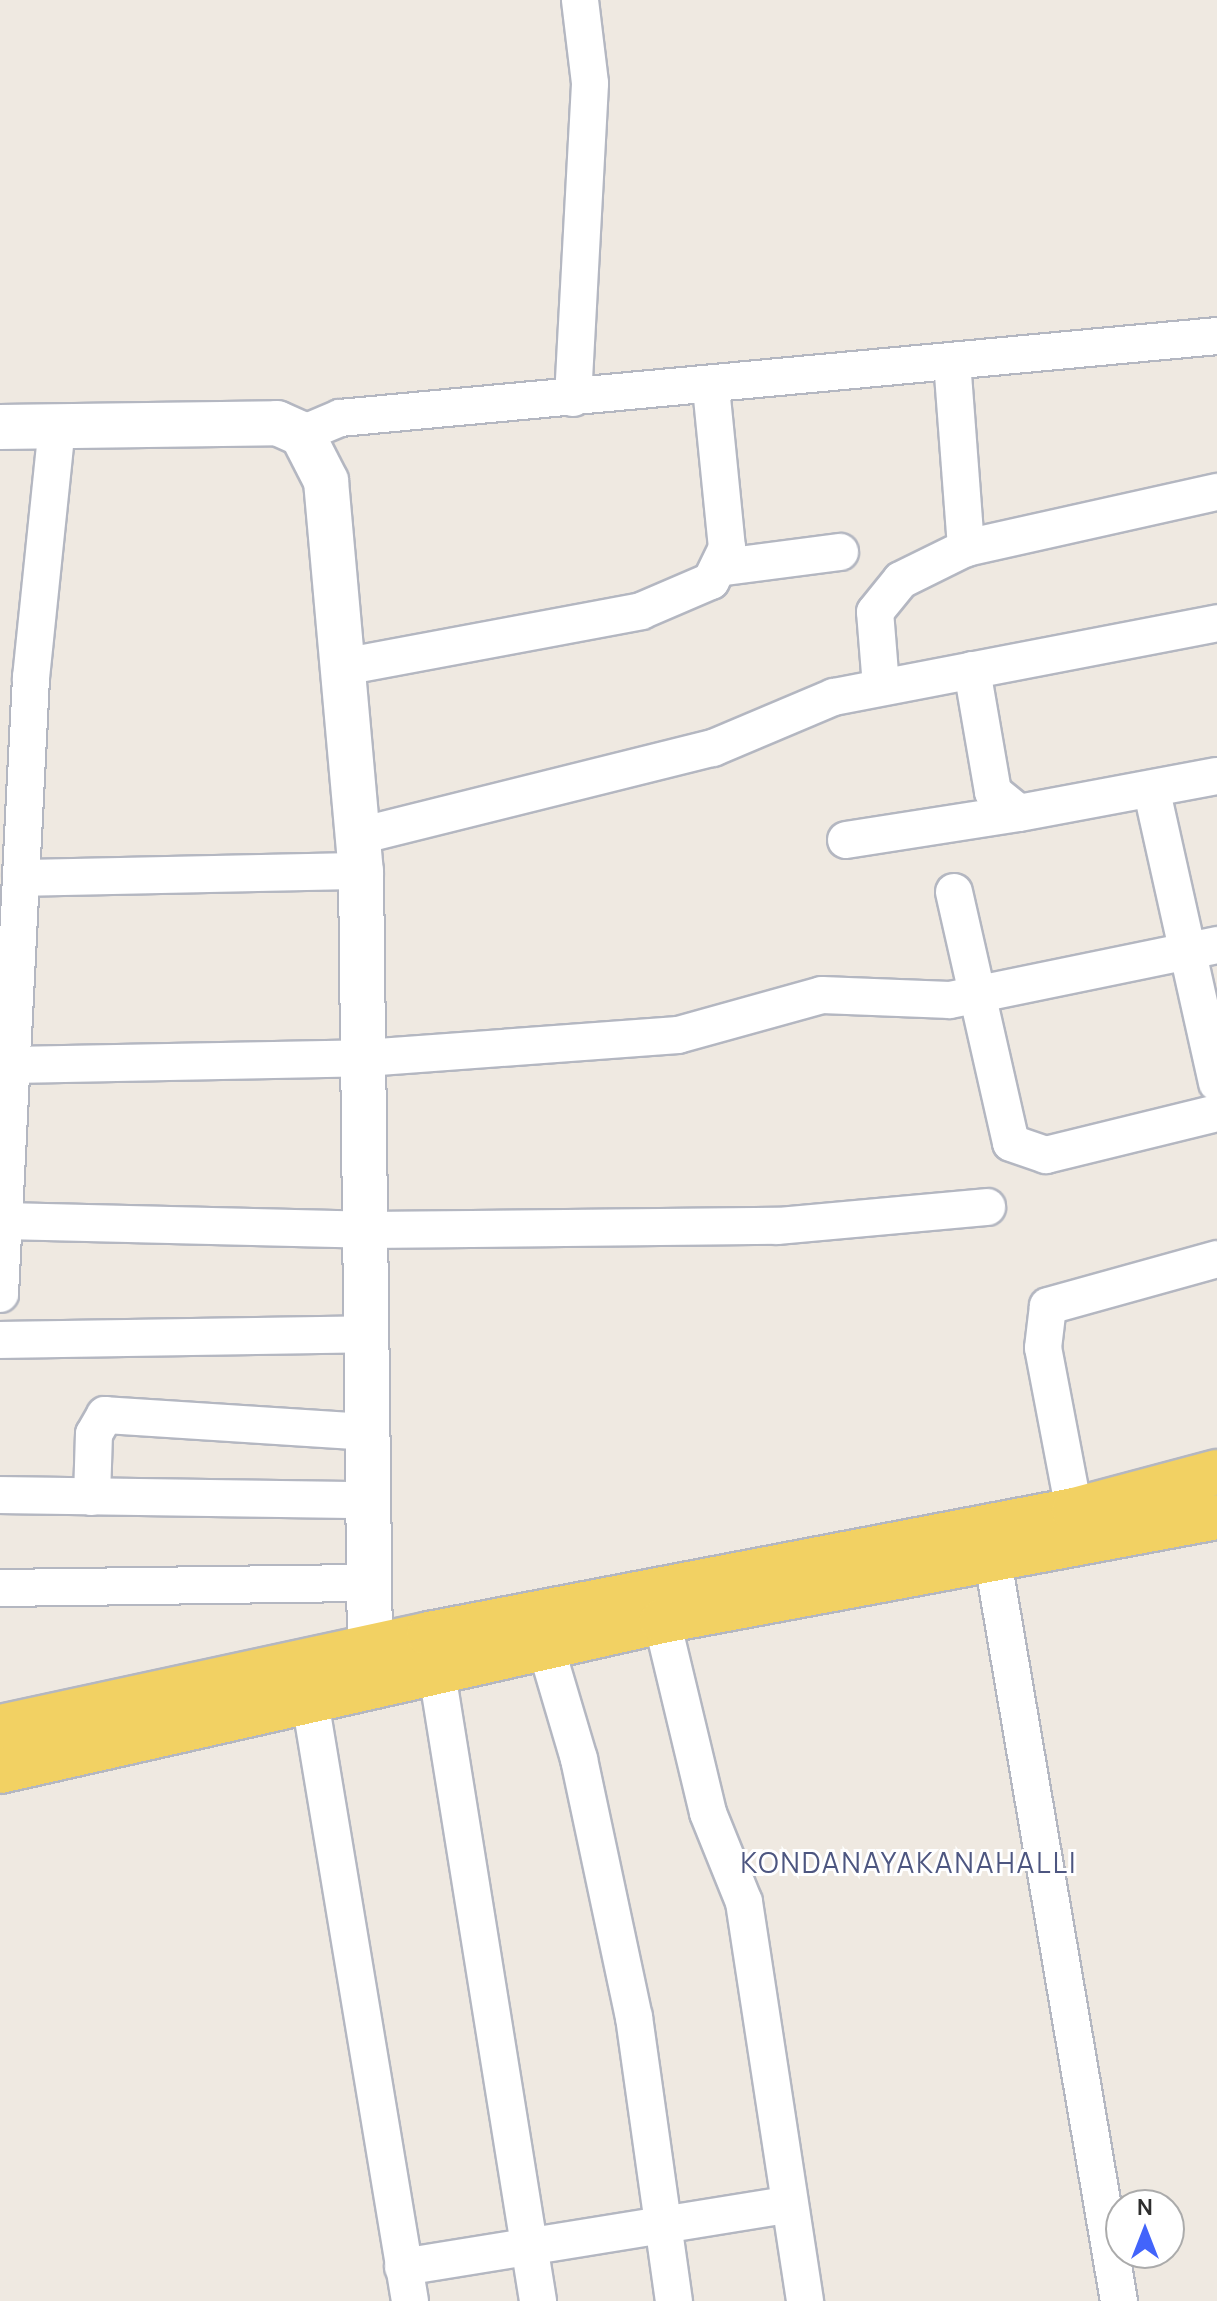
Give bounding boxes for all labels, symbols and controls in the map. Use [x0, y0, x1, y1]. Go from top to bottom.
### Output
district label: KONDANAYAKANAHALLI [741, 1845, 1077, 1879]
north arrow [1105, 2189, 1185, 2269]
text: N [1137, 2192, 1153, 2222]

